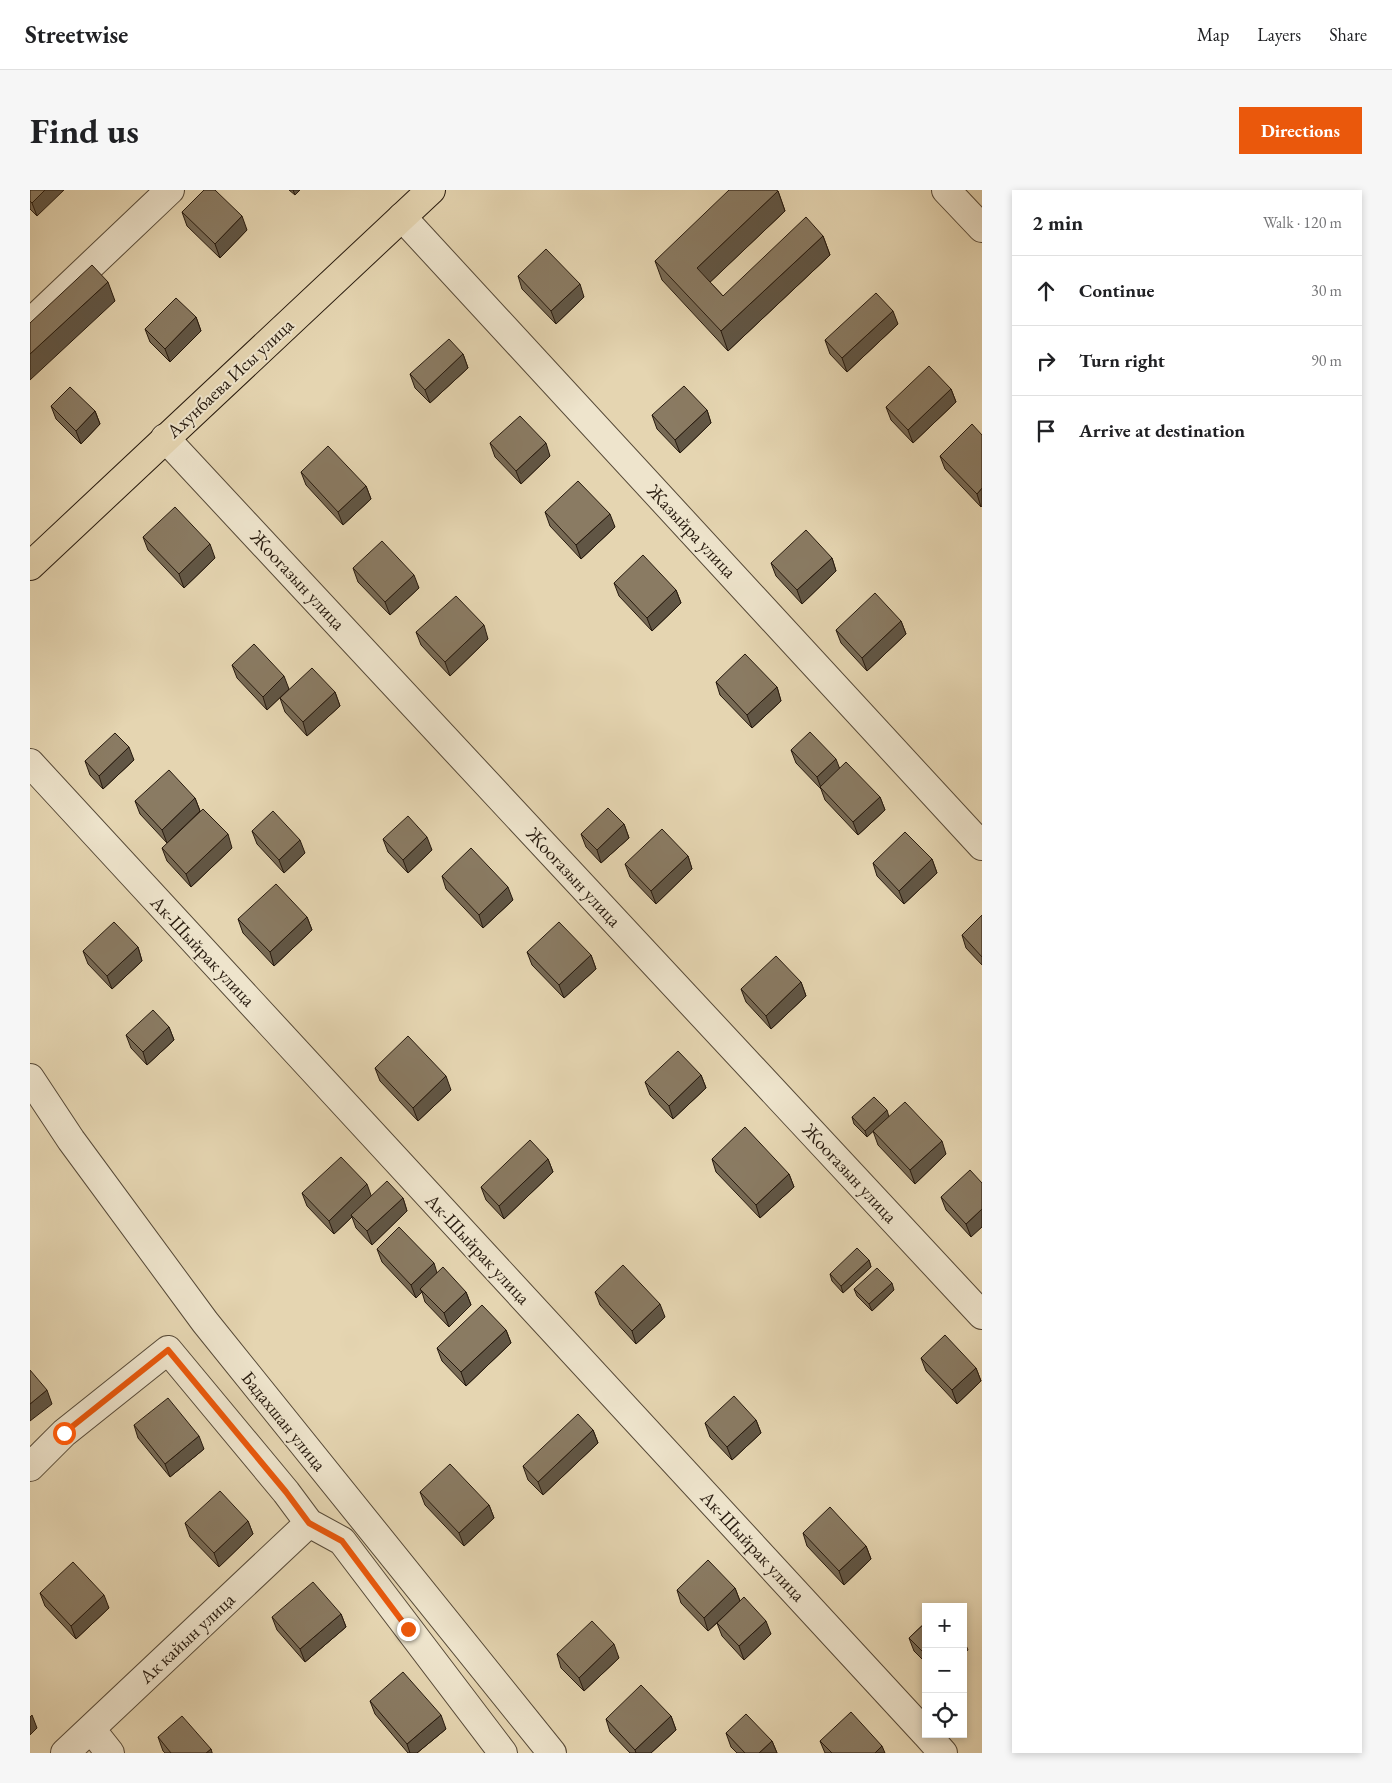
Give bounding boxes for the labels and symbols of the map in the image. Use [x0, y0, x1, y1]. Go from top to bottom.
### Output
street label: Ахунбаева Исы улица [160, 312, 299, 444]
street label: Жазыйра улица [641, 478, 742, 584]
street label: Жоогазын улица [244, 524, 351, 636]
street label: Жоогазын улица [520, 821, 627, 933]
street label: Ак-Шыйрак улица [144, 889, 261, 1012]
street label: Жоогазын улица [796, 1117, 903, 1229]
street label: Ак-Шыйрак улица [419, 1187, 536, 1310]
street label: Бадахшан улица [236, 1366, 332, 1477]
route start [53, 1422, 76, 1445]
street label: Ак-Шыйрак улица [694, 1484, 811, 1607]
street label: Ак кайын улица [133, 1587, 240, 1689]
route end [397, 1618, 420, 1641]

